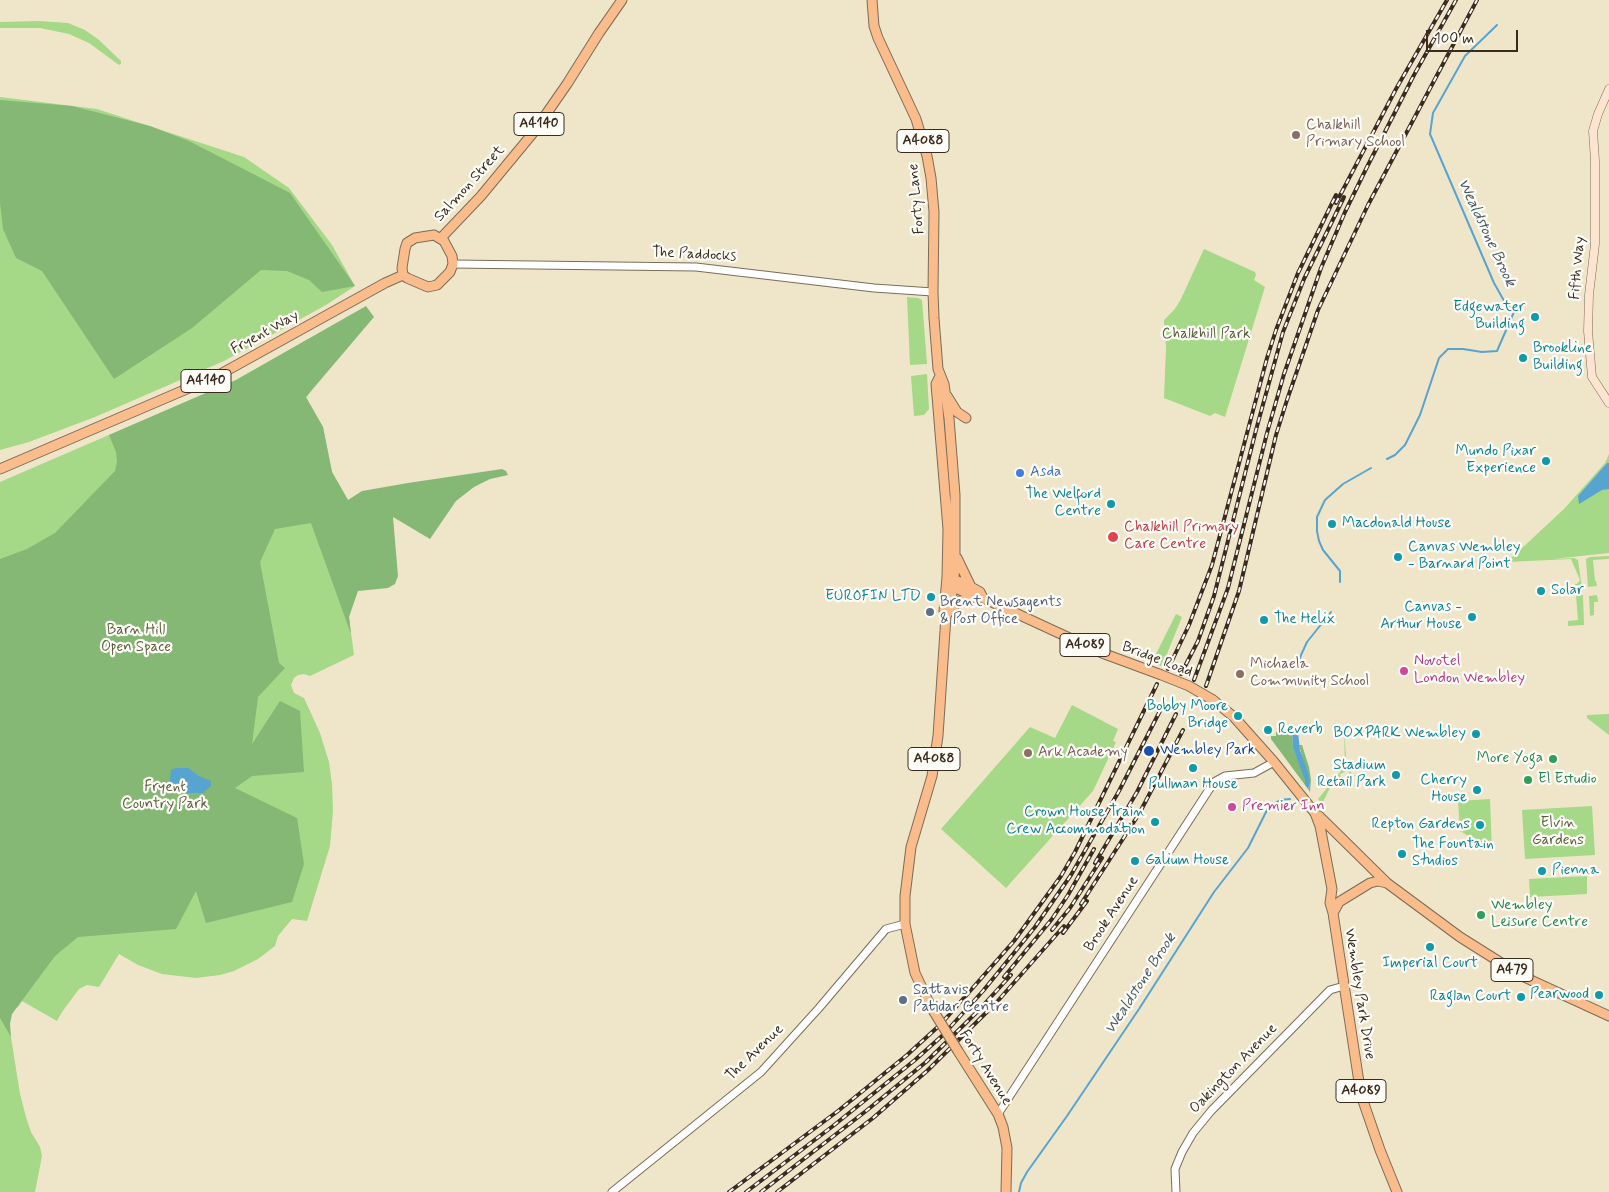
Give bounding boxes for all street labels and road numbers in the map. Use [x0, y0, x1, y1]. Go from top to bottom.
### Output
road number: A4140 [514, 112, 564, 136]
road number: A4088 [897, 130, 949, 152]
street label: Salmon Street [431, 142, 509, 226]
street label: Forty Lane [905, 163, 929, 235]
street label: Fifth Way [1566, 236, 1590, 300]
street label: The Paddocks [651, 244, 737, 266]
street label: Fryent Way [228, 307, 302, 359]
road number: A4140 [181, 370, 231, 392]
road number: A4089 [1060, 634, 1110, 656]
street label: Bridge Road [1119, 638, 1195, 682]
road number: A4088 [908, 748, 960, 771]
street label: Brook Avenue [1081, 873, 1143, 955]
street label: Wembley Park Drive [1340, 927, 1378, 1061]
road number: A479 [1491, 958, 1533, 982]
street label: Oakington Avenue [1186, 1020, 1282, 1118]
street label: The Avenue [722, 1021, 788, 1085]
street label: Forty Avenue [955, 1027, 1015, 1109]
road number: A4089 [1336, 1080, 1386, 1102]

